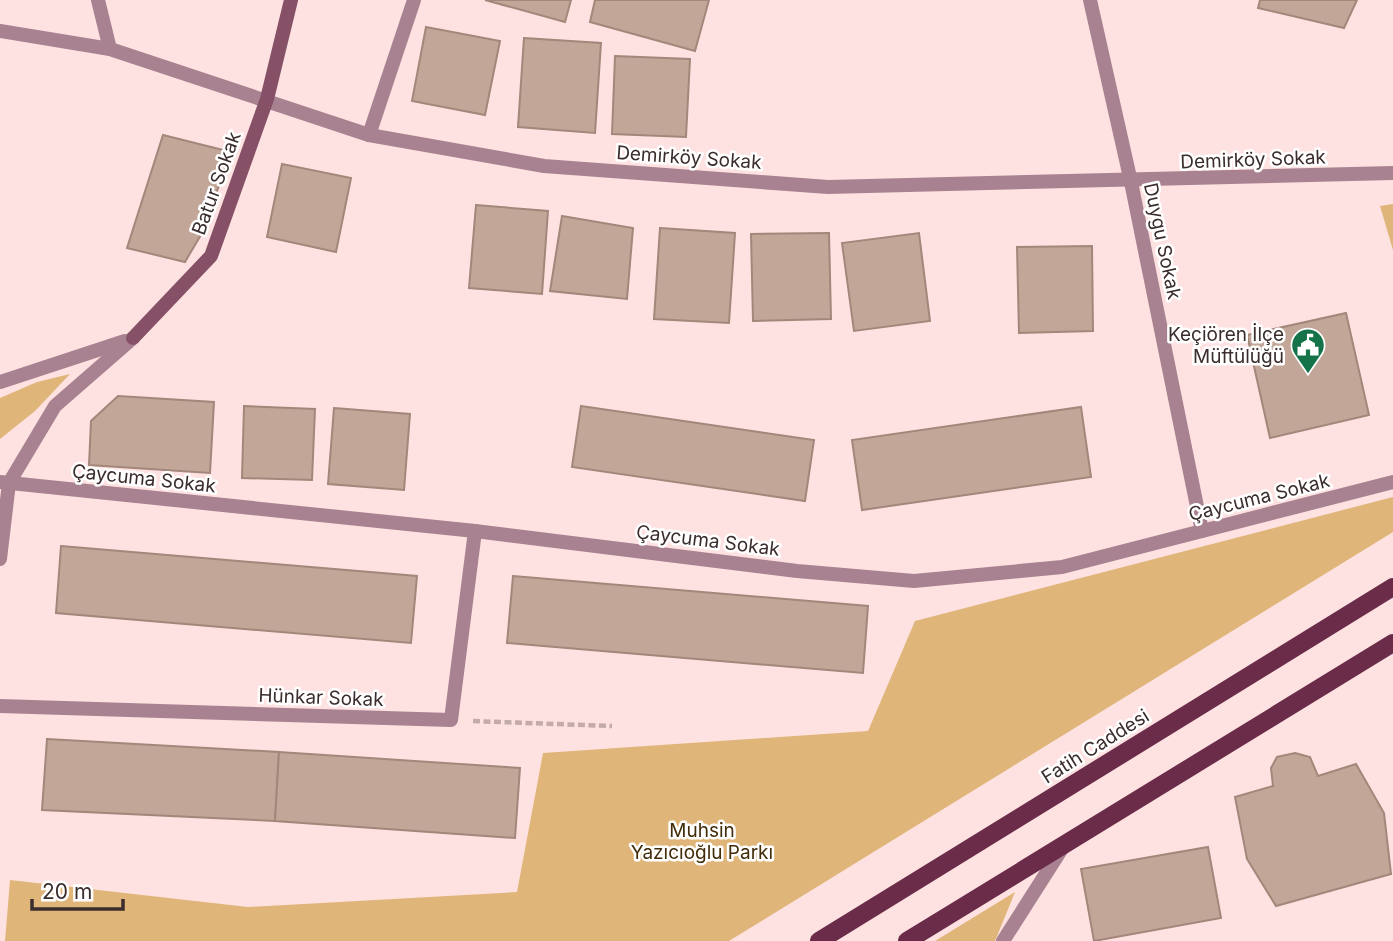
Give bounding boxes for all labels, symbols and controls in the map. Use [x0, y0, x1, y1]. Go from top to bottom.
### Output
street label: Batur Sokak [187, 128, 246, 238]
street label: Demirköy Sokak [616, 141, 763, 174]
street label: Demirköy Sokak [1180, 145, 1327, 174]
street label: Duygu Sokak [1139, 181, 1186, 302]
place label: Keçiören İlçe Müftülüğü [1168, 323, 1284, 368]
public building icon: Keçiören İlçe Müftülüğü [1289, 326, 1327, 375]
street label: Çaycuma Sokak [71, 460, 218, 498]
street label: Çaycuma Sokak [1186, 469, 1333, 526]
street label: Çaycuma Sokak [635, 520, 782, 561]
street label: Hünkar Sokak [258, 684, 385, 711]
street label: Fatih Caddesi [1037, 704, 1153, 789]
park label: Muhsin Yazıcıoğlu Parkı [631, 819, 773, 864]
scale bar [32, 867, 122, 911]
text: 20 m [42, 879, 92, 904]

